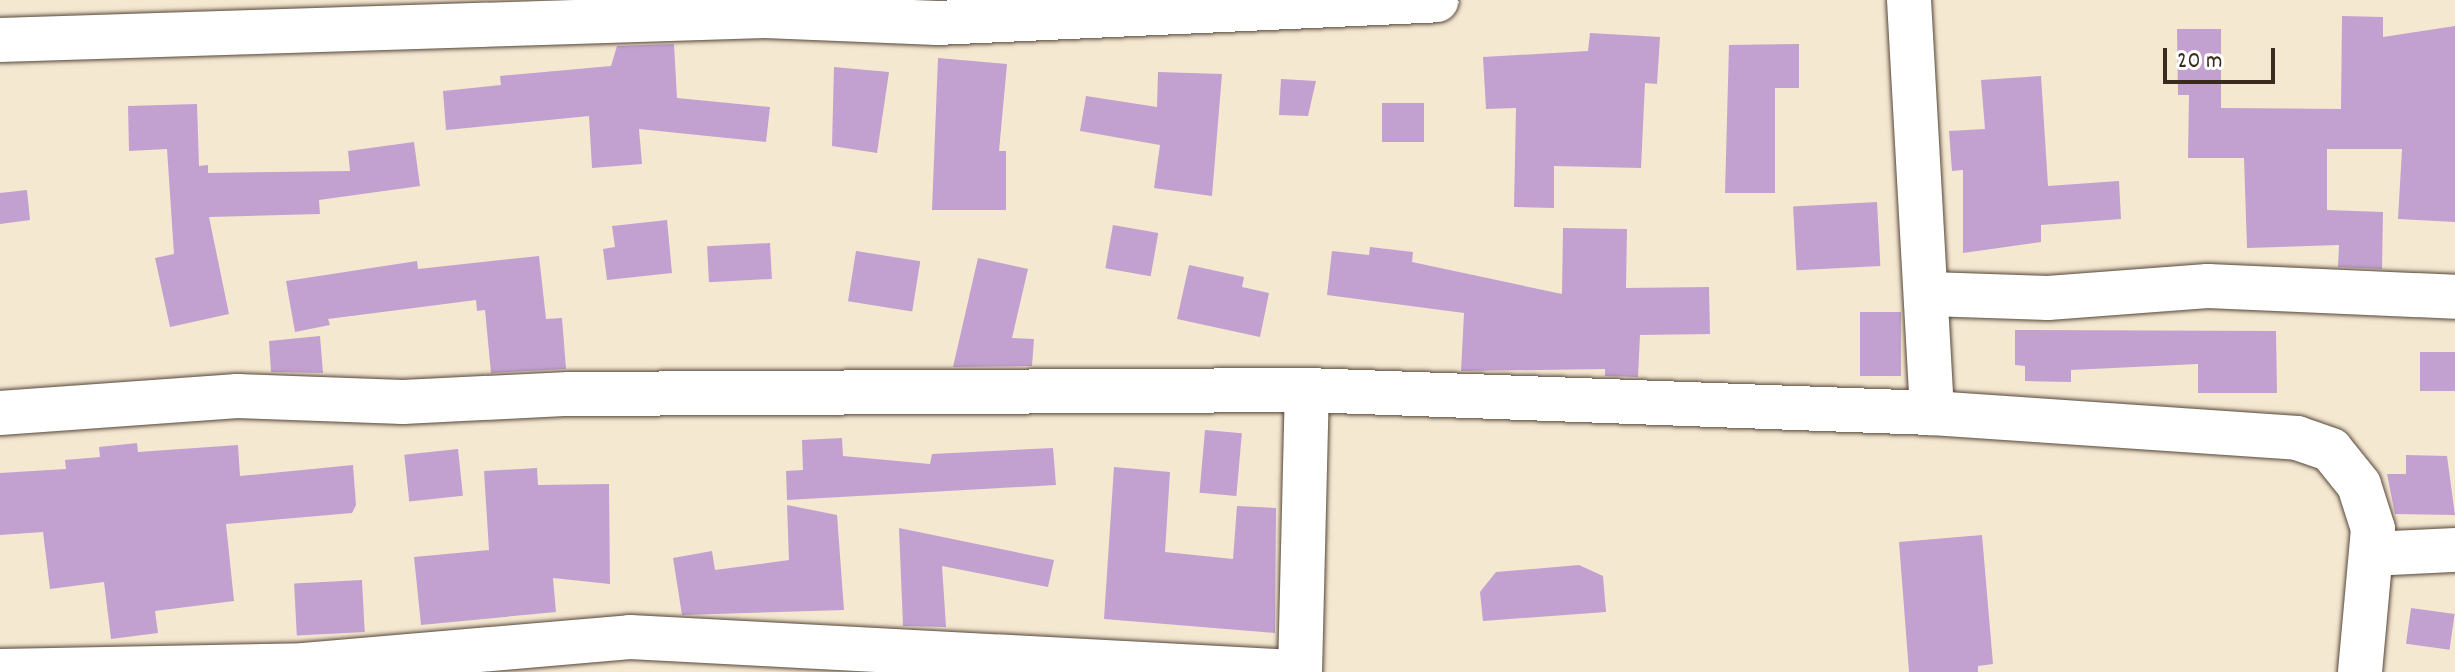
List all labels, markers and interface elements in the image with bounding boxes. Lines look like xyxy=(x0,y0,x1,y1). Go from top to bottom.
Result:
scale bar xyxy=(2167,32,2279,82)
text: 20 m xyxy=(2177,45,2223,79)

